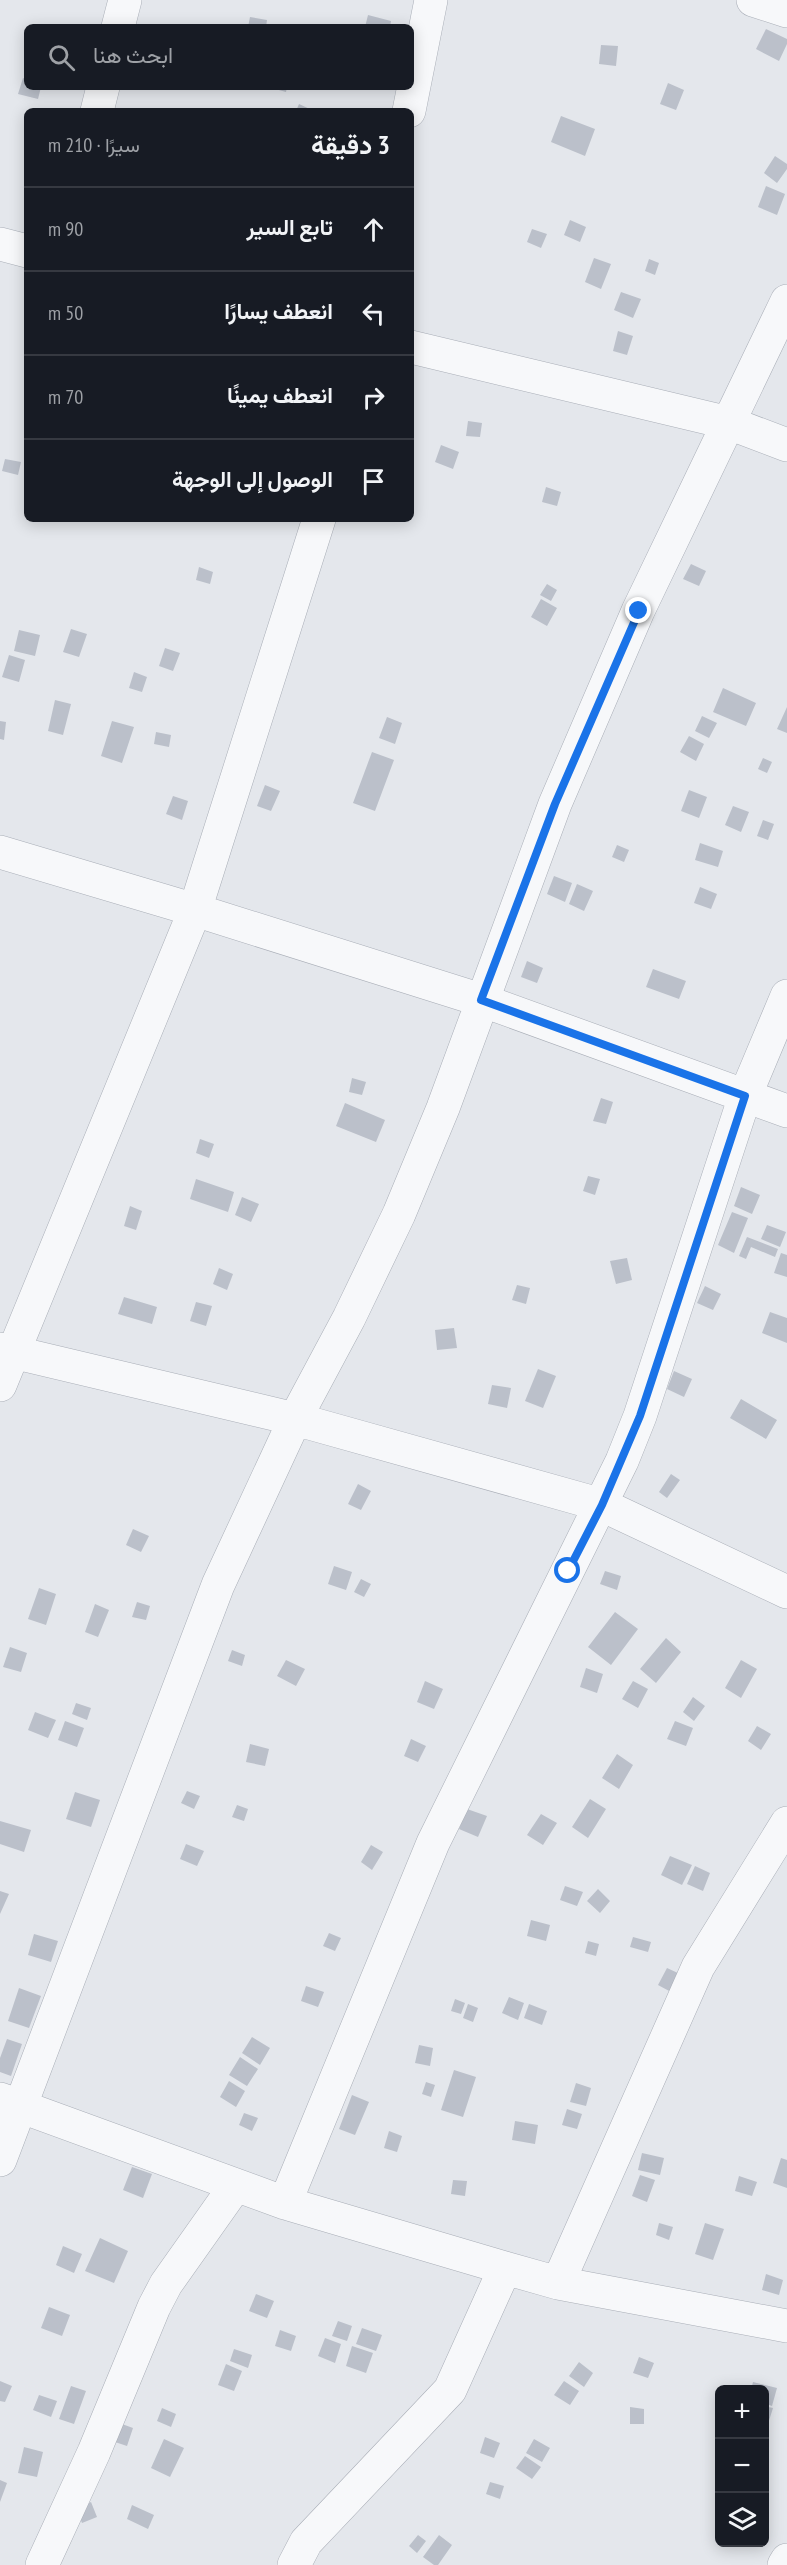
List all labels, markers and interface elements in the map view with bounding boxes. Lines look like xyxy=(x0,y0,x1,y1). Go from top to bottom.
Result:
search box xyxy=(24,24,414,90)
icon: search xyxy=(45,41,78,74)
text: ابحث هنا xyxy=(93,41,173,69)
text: 3 دقيقة xyxy=(311,128,390,161)
text: سيرًا · 210 m xyxy=(48,132,140,158)
text: تابع السير xyxy=(246,213,333,241)
icon: ahead xyxy=(357,213,390,246)
text: 90 m xyxy=(48,216,83,242)
text: انعطف يسارًا xyxy=(224,297,333,325)
icon: left xyxy=(357,297,390,330)
text: 50 m xyxy=(48,300,83,326)
text: انعطف يمينًا xyxy=(227,381,333,409)
icon: right xyxy=(357,381,390,414)
text: 70 m xyxy=(48,384,83,410)
text: الوصول إلى الوجهة xyxy=(172,465,333,493)
icon: arrive xyxy=(357,465,390,498)
route end xyxy=(625,597,651,623)
route start xyxy=(554,1557,580,1583)
map controls xyxy=(715,2385,769,2547)
button: + xyxy=(715,2385,769,2439)
button: − xyxy=(715,2439,769,2493)
button: layers xyxy=(715,2493,769,2547)

